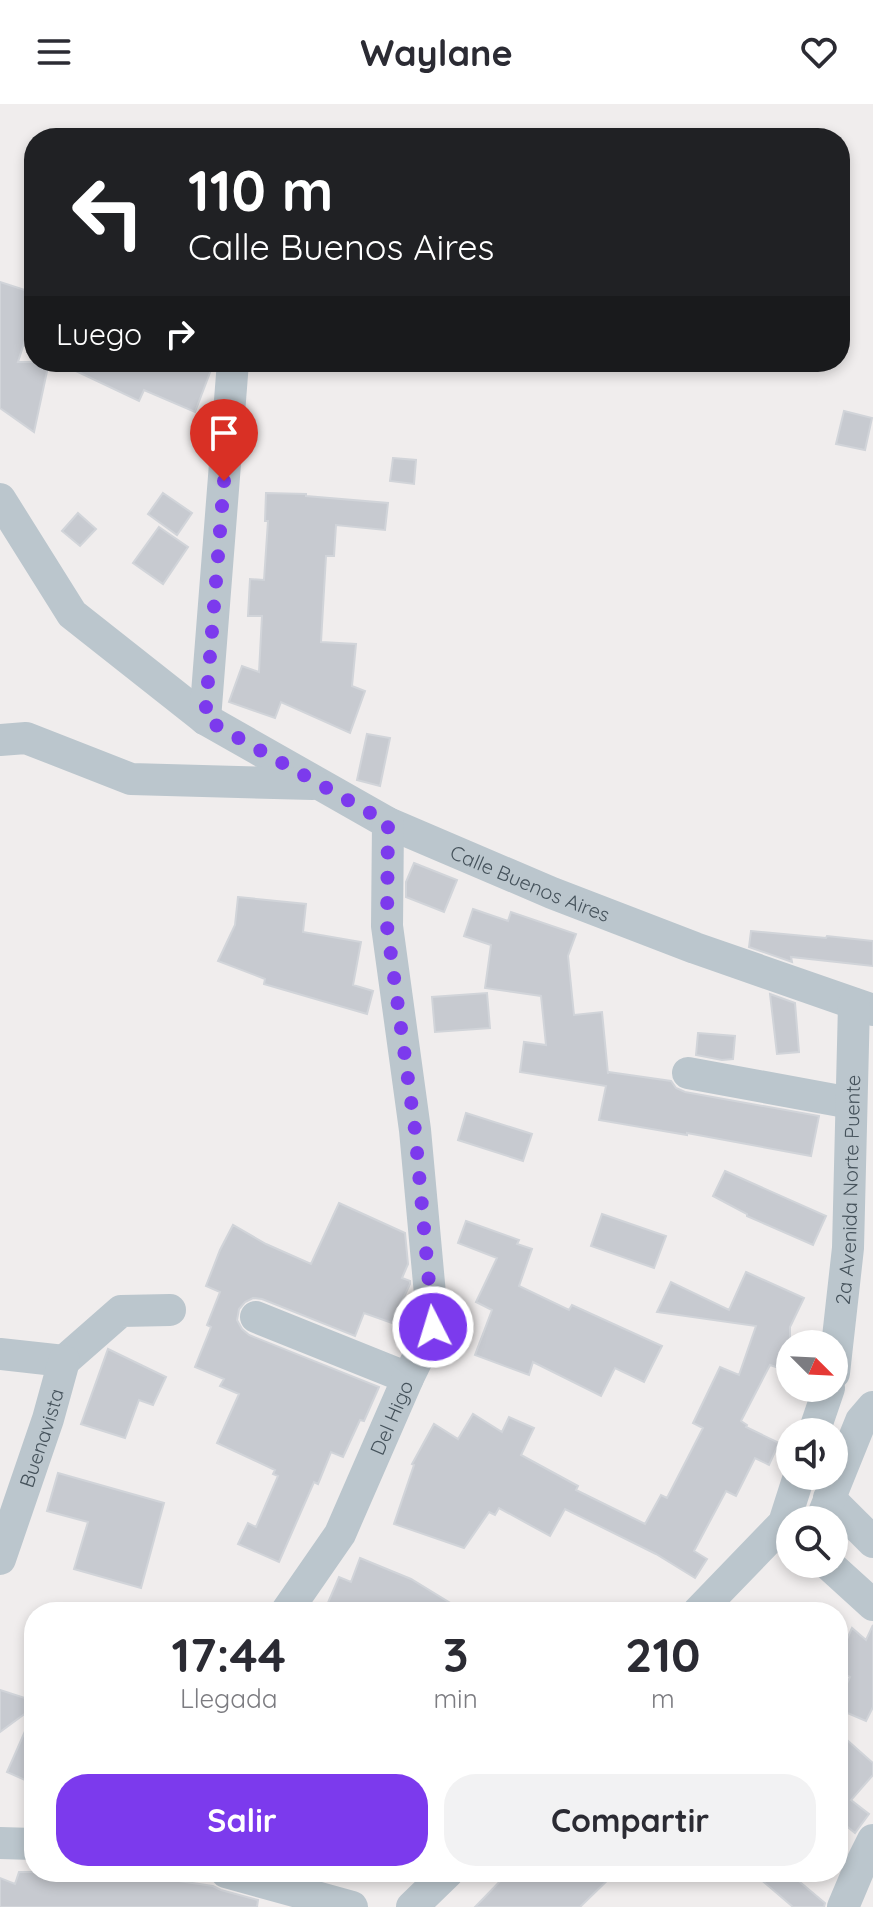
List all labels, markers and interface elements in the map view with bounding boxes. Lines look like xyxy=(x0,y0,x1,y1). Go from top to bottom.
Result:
icon: menu xyxy=(32,30,76,74)
text: Waylane xyxy=(360,30,513,75)
icon: heart xyxy=(797,30,841,74)
text: 110 m xyxy=(188,155,333,225)
icon: left xyxy=(56,160,160,264)
text: Calle Buenos Aires xyxy=(188,224,495,269)
icon: right xyxy=(158,312,202,356)
text: Luego xyxy=(56,315,142,353)
pin xyxy=(190,399,258,481)
icon: arrive xyxy=(202,411,246,455)
street label: Calle Buenos Aires xyxy=(447,839,614,927)
street label: 2a Avenida Norte Puente xyxy=(829,1074,865,1306)
position arrow xyxy=(391,1285,475,1369)
north arrow xyxy=(776,1330,848,1402)
map controls xyxy=(776,1330,848,1578)
street label: Del Higo xyxy=(364,1376,418,1459)
street label: Buenavista xyxy=(13,1386,68,1490)
button: sound xyxy=(776,1418,848,1490)
button: search xyxy=(776,1506,848,1578)
text: 17:44 xyxy=(171,1624,286,1684)
text: 3 xyxy=(443,1624,468,1684)
text: 210 xyxy=(625,1624,701,1684)
text: Llegada xyxy=(180,1682,277,1715)
text: min xyxy=(433,1682,478,1715)
text: m xyxy=(651,1682,675,1715)
button: Salir xyxy=(56,1774,428,1866)
button: Compartir xyxy=(444,1774,816,1866)

